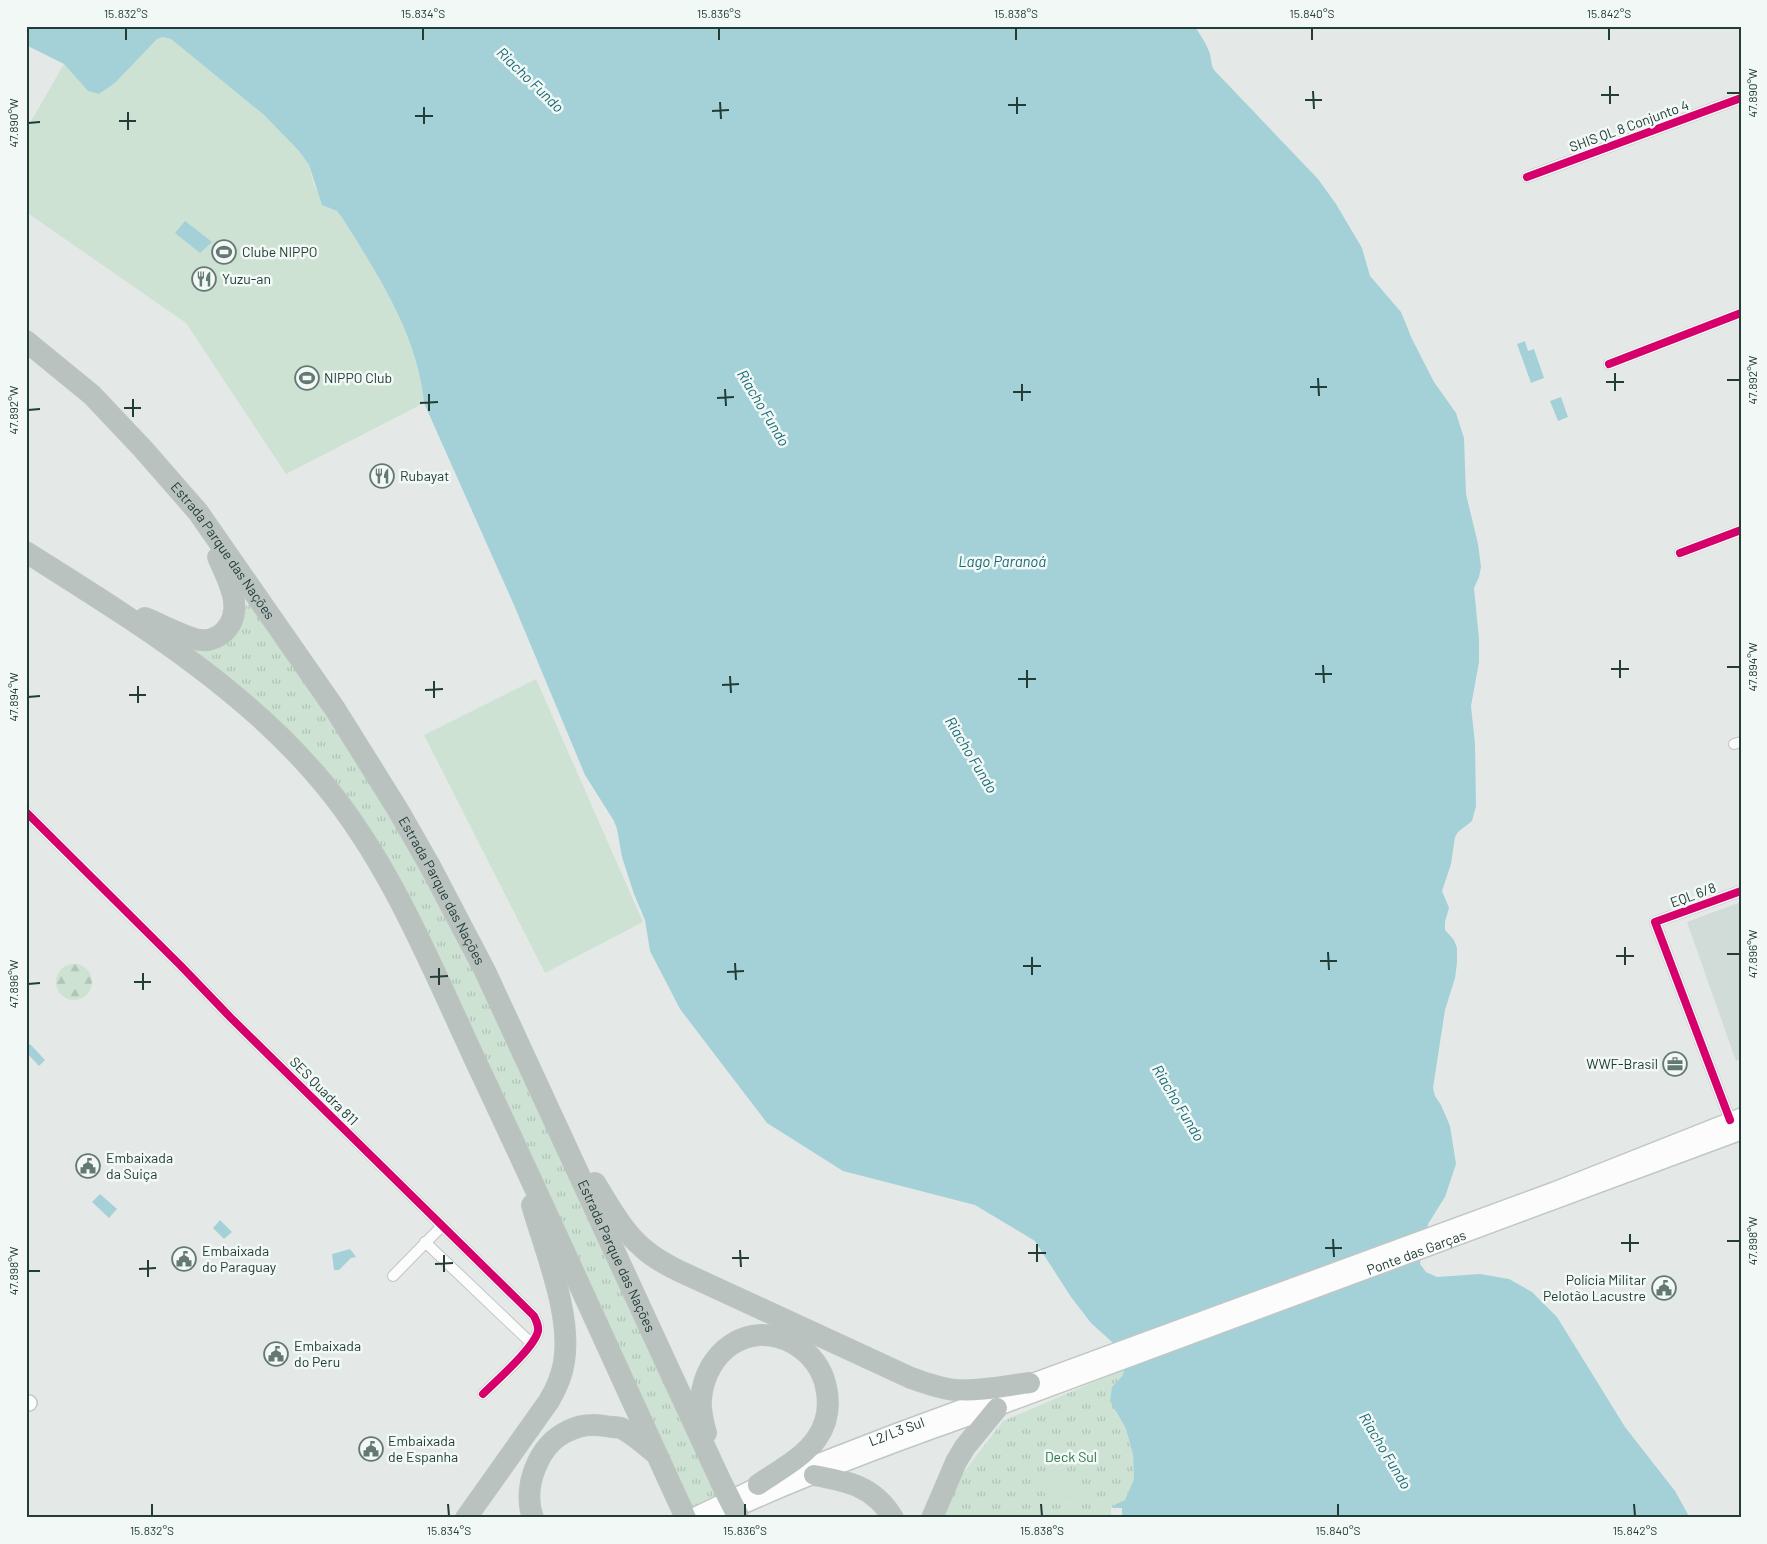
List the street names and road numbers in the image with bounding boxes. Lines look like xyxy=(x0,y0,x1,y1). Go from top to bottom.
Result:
street label: SHIS QL 8 Conjunto 4 xyxy=(1567,96,1691,155)
street label: Estrada Parque das Nações xyxy=(168,478,279,622)
street label: Estrada Parque das Nações xyxy=(395,813,489,968)
street label: EQL 6/8 xyxy=(1668,878,1718,911)
street label: SES Quadra 811 xyxy=(287,1053,362,1128)
street label: Estrada Parque das Nações xyxy=(575,1177,660,1335)
street label: Ponte das Garças xyxy=(1364,1226,1468,1278)
street label: L2/L3 Sul xyxy=(866,1413,927,1449)

